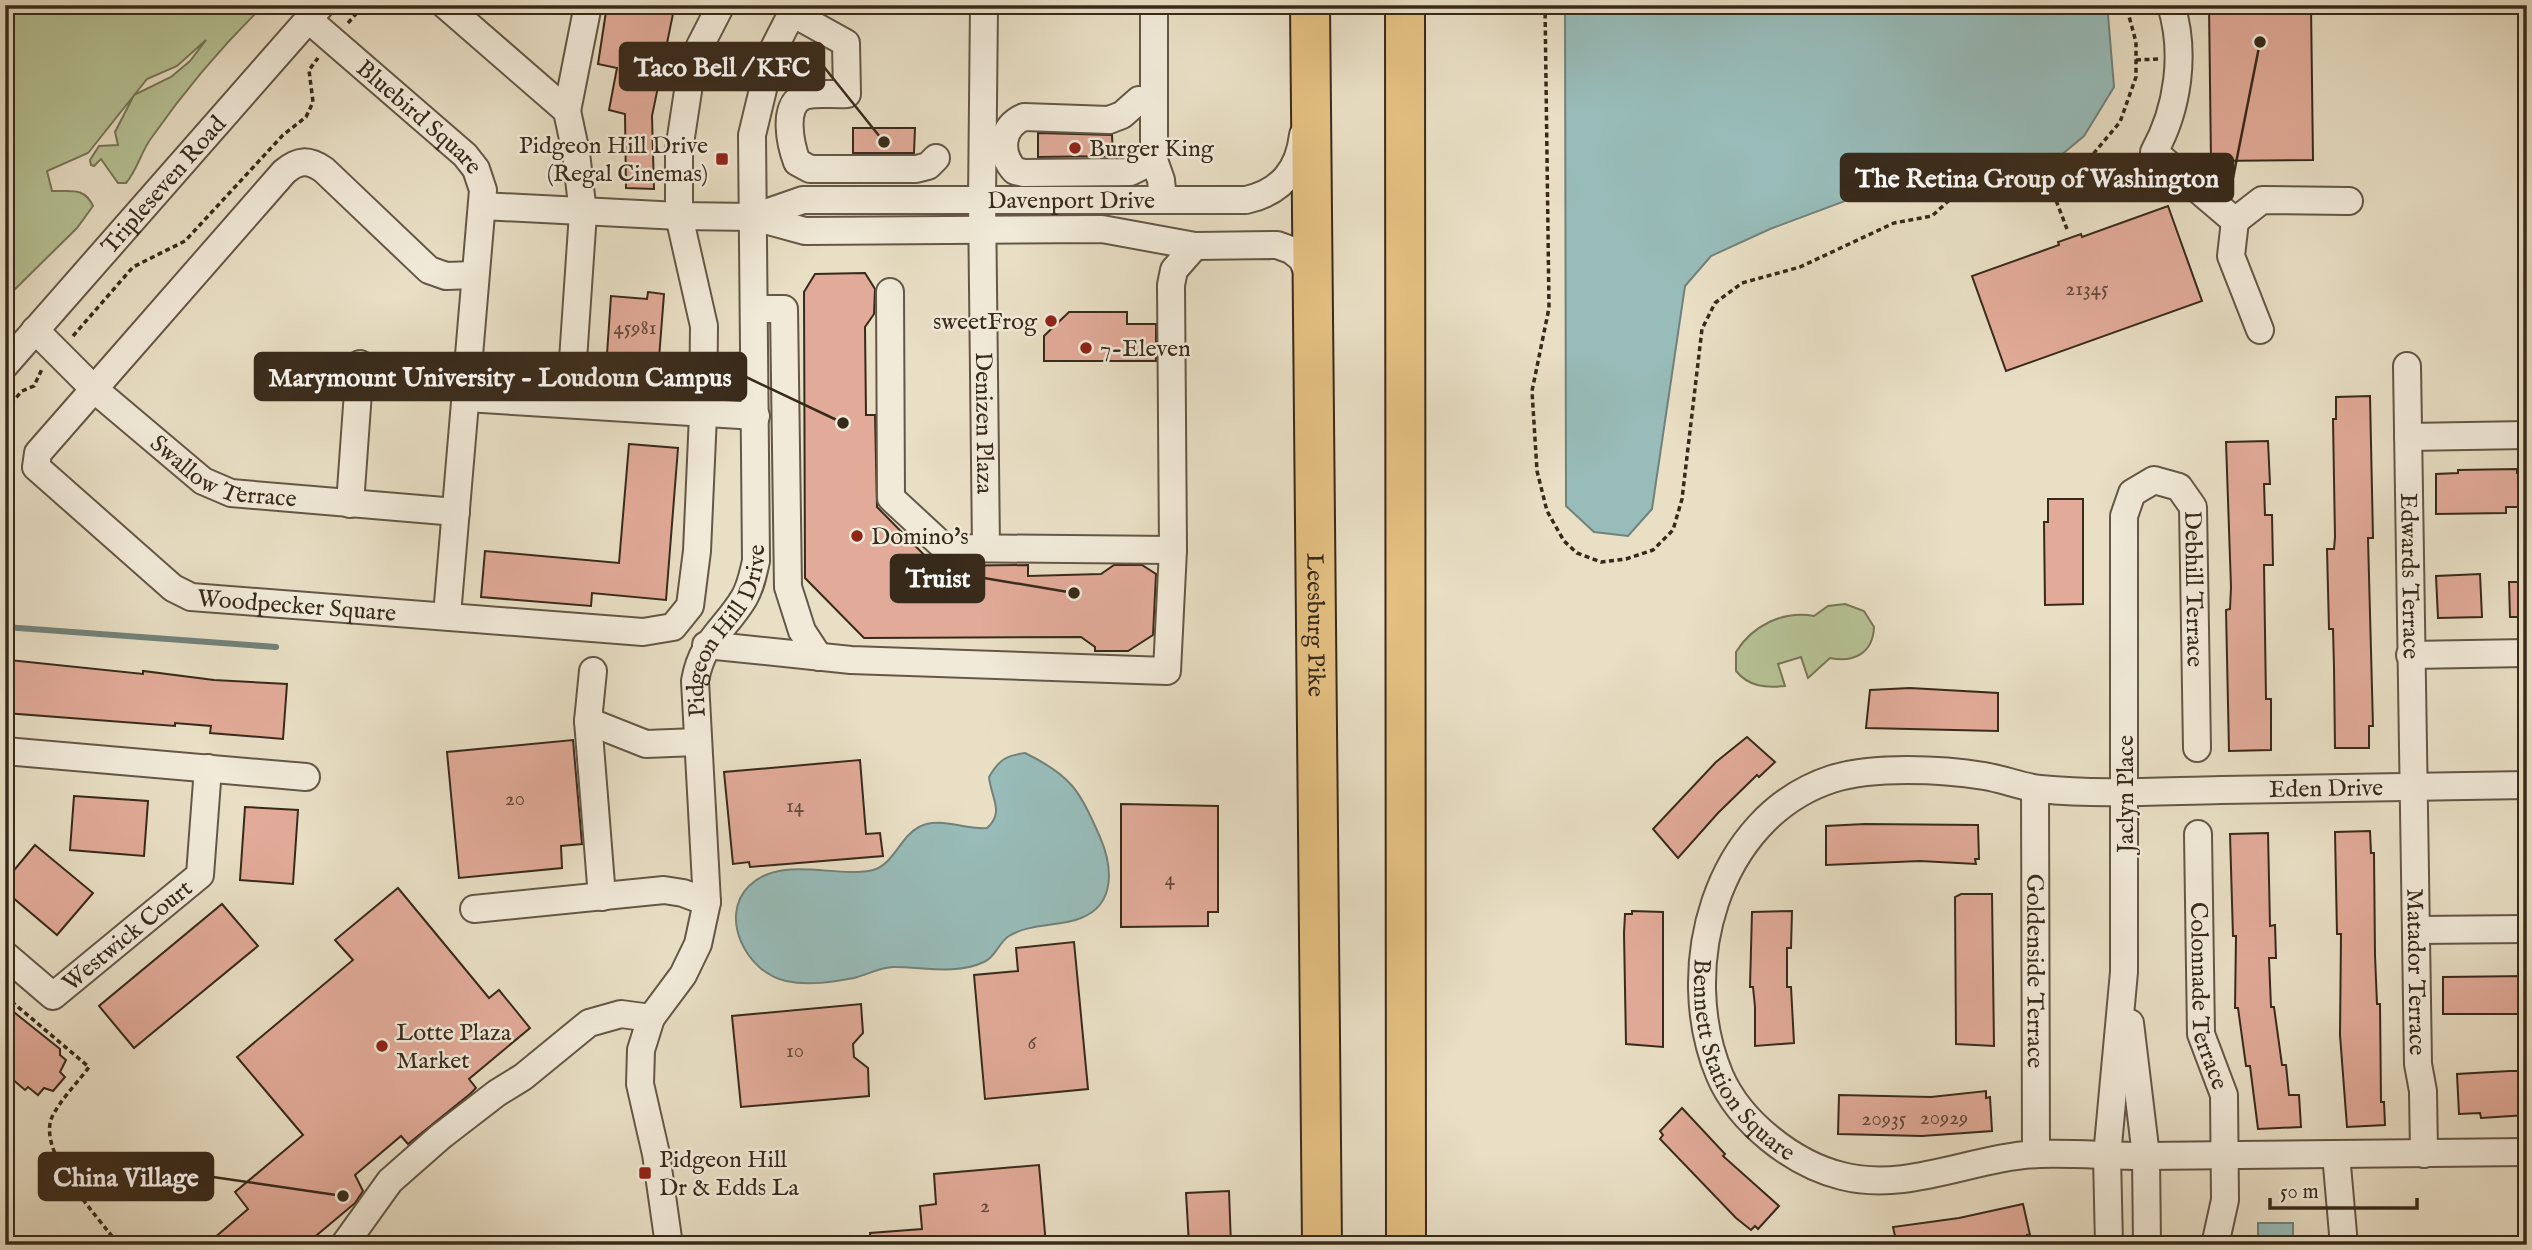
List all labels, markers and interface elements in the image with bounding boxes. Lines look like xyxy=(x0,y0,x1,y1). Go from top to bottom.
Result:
callout: Taco Bell / KFC xyxy=(620,43,824,90)
text: Taco Bell / KFC xyxy=(633,52,811,85)
street label: Bluebird Square xyxy=(349,54,488,181)
street label: Tripleseven Road xyxy=(95,110,234,261)
place label: Pidgeon Hill Drive (Regal Cinemas) xyxy=(519,131,708,190)
place label: Burger King xyxy=(1089,134,1215,165)
marker: Burger King xyxy=(1067,140,1083,156)
marker: Pidgeon Hill Drive (Regal Cinemas) xyxy=(714,151,730,167)
callout: The Retina Group of Washington xyxy=(1841,154,2233,201)
text: The Retina Group of Washington xyxy=(1854,163,2219,196)
street label: Davenport Drive xyxy=(987,186,1155,217)
house number: 21345 xyxy=(2065,276,2109,303)
place label: sweetFrog xyxy=(933,307,1038,338)
marker: sweetFrog xyxy=(1043,313,1059,329)
house number: 45981 xyxy=(613,315,657,342)
place label: 7-Eleven xyxy=(1100,334,1191,365)
marker: 7-Eleven xyxy=(1078,340,1094,356)
street label: Denizen Plaza xyxy=(967,352,999,495)
callout: Marymount University - Loudoun Campus xyxy=(255,353,746,400)
text: Marymount University - Loudoun Campus xyxy=(268,362,732,395)
street label: Swallow Terrace xyxy=(143,429,298,515)
street label: Edwards Terrace xyxy=(2392,493,2426,659)
street label: Debhill Terrace xyxy=(2176,511,2210,667)
place label: Domino's xyxy=(871,522,969,553)
marker: Domino's xyxy=(849,528,865,544)
street label: Pidgeon Hill Drive xyxy=(681,544,773,718)
street label: Leesburg Pike xyxy=(1298,553,1331,697)
callout: Truist xyxy=(891,555,984,602)
text: Truist xyxy=(905,563,971,596)
street label: Woodpecker Square xyxy=(196,584,397,630)
street label: Jaclyn Place xyxy=(2111,735,2142,856)
street label: Eden Drive xyxy=(2269,773,2383,806)
house number: 20 xyxy=(505,786,525,813)
house number: 14 xyxy=(786,793,805,820)
house number: 4 xyxy=(1165,866,1176,893)
street label: Westwick Court xyxy=(57,874,199,999)
street label: Goldenside Terrace xyxy=(2018,874,2050,1068)
street label: Matador Terrace xyxy=(2398,888,2432,1056)
street label: Colonnade Terrace xyxy=(2182,902,2235,1094)
street label: Bennett Station Square xyxy=(1685,958,1800,1169)
place label: Lotte Plaza Market xyxy=(396,1018,512,1077)
house number: 6 xyxy=(1028,1030,1038,1057)
marker: Lotte Plaza Market xyxy=(374,1038,390,1054)
house number: 10 xyxy=(786,1038,804,1065)
house number: 20929 xyxy=(1920,1105,1968,1132)
house number: 20935 xyxy=(1862,1106,1907,1133)
place label: Pidgeon Hill Dr & Edds La xyxy=(659,1145,800,1204)
callout: China Village xyxy=(39,1153,213,1200)
text: China Village xyxy=(53,1162,199,1195)
marker: Pidgeon Hill Dr & Edds La xyxy=(637,1165,653,1181)
scale bar xyxy=(2270,1166,2416,1210)
text: 50 m xyxy=(2280,1179,2319,1206)
house number: 2 xyxy=(980,1193,990,1220)

